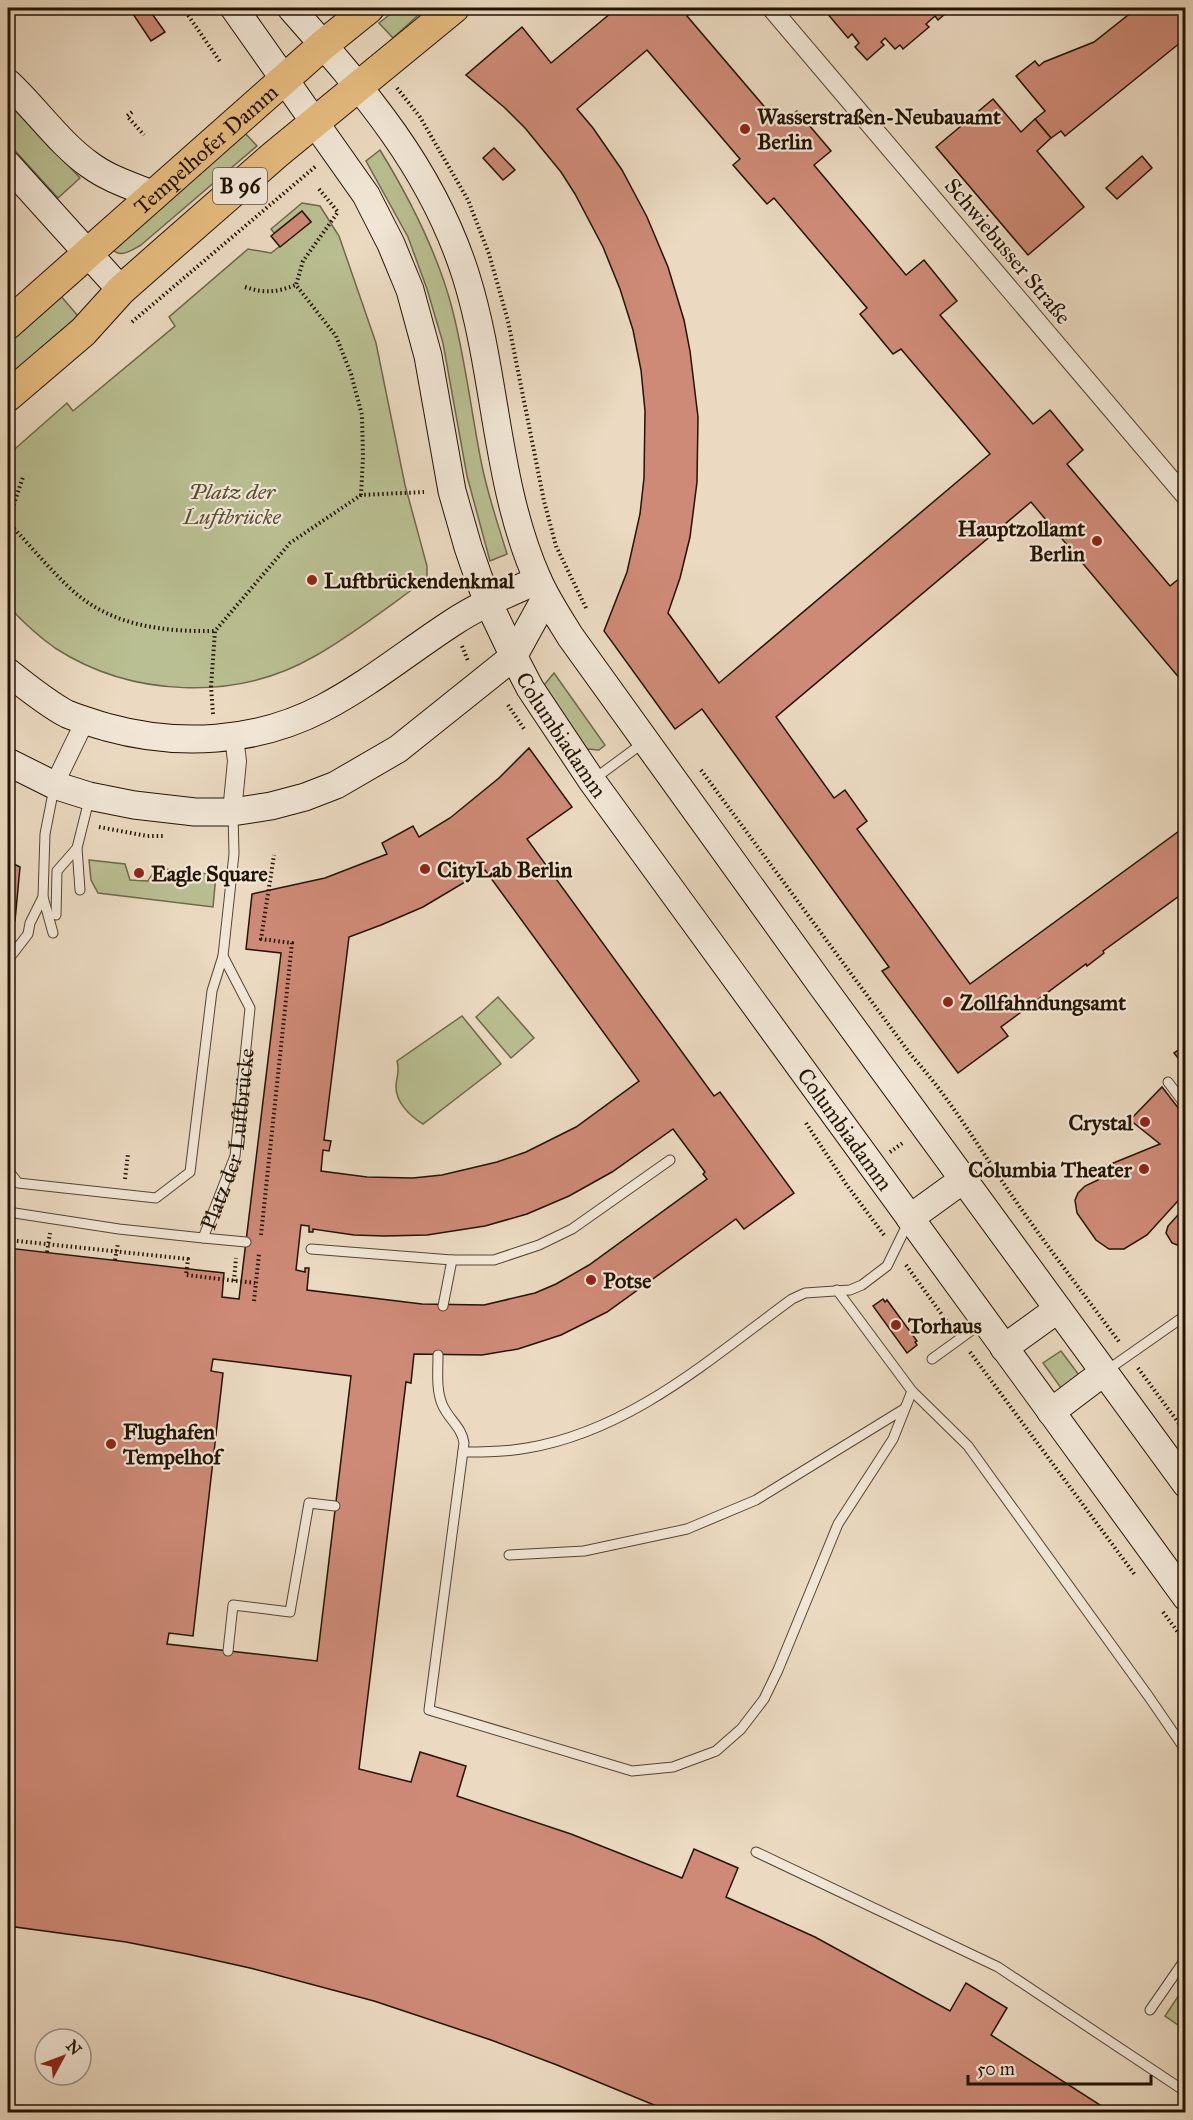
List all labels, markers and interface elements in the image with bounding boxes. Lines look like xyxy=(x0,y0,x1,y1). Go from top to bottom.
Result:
street label: Tempelhofer Damm xyxy=(128,78,284,220)
place label: Wasserstraßen-Neubauamt Berlin xyxy=(757,103,1001,155)
marker: Wasserstraßen-Neubauamt Berlin xyxy=(738,122,752,136)
road number: B 96 xyxy=(213,168,267,204)
street label: Schwiebusser Straße xyxy=(939,172,1077,330)
park label: Platz der Luftbrücke xyxy=(182,478,282,530)
place label: Hauptzollamt Berlin xyxy=(957,515,1085,567)
marker: Hauptzollamt Berlin xyxy=(1090,534,1104,548)
place label: Luftbrückendenkmal xyxy=(324,567,515,594)
marker: Luftbrückendenkmal xyxy=(305,573,319,587)
street label: Columbiadamm xyxy=(510,667,613,803)
place label: CityLab Berlin xyxy=(437,856,572,883)
place label: Eagle Square xyxy=(151,860,268,887)
marker: CityLab Berlin xyxy=(418,862,432,876)
marker: Eagle Square xyxy=(132,866,146,880)
place label: Zollfahndungsamt xyxy=(960,989,1126,1016)
marker: Zollfahndungsamt xyxy=(941,995,955,1009)
street label: Platz der Luftbrücke xyxy=(194,1047,259,1233)
street label: Columbiadamm xyxy=(792,1062,899,1196)
place label: Crystal xyxy=(1068,1109,1134,1136)
marker: Crystal xyxy=(1138,1115,1152,1129)
place label: Columbia Theater xyxy=(968,1156,1133,1183)
marker: Columbia Theater xyxy=(1137,1162,1151,1176)
place label: Potse xyxy=(603,1267,651,1294)
marker: Potse xyxy=(584,1273,598,1287)
place label: Torhaus xyxy=(907,1312,982,1339)
marker: Torhaus xyxy=(889,1318,903,1332)
place label: Flughafen Tempelhof xyxy=(122,1418,224,1470)
marker: Flughafen Tempelhof xyxy=(104,1437,118,1451)
north arrow xyxy=(33,2027,93,2087)
text: N xyxy=(62,2036,86,2059)
scale bar xyxy=(968,2048,1151,2086)
text: 50 m xyxy=(977,2058,1015,2080)

